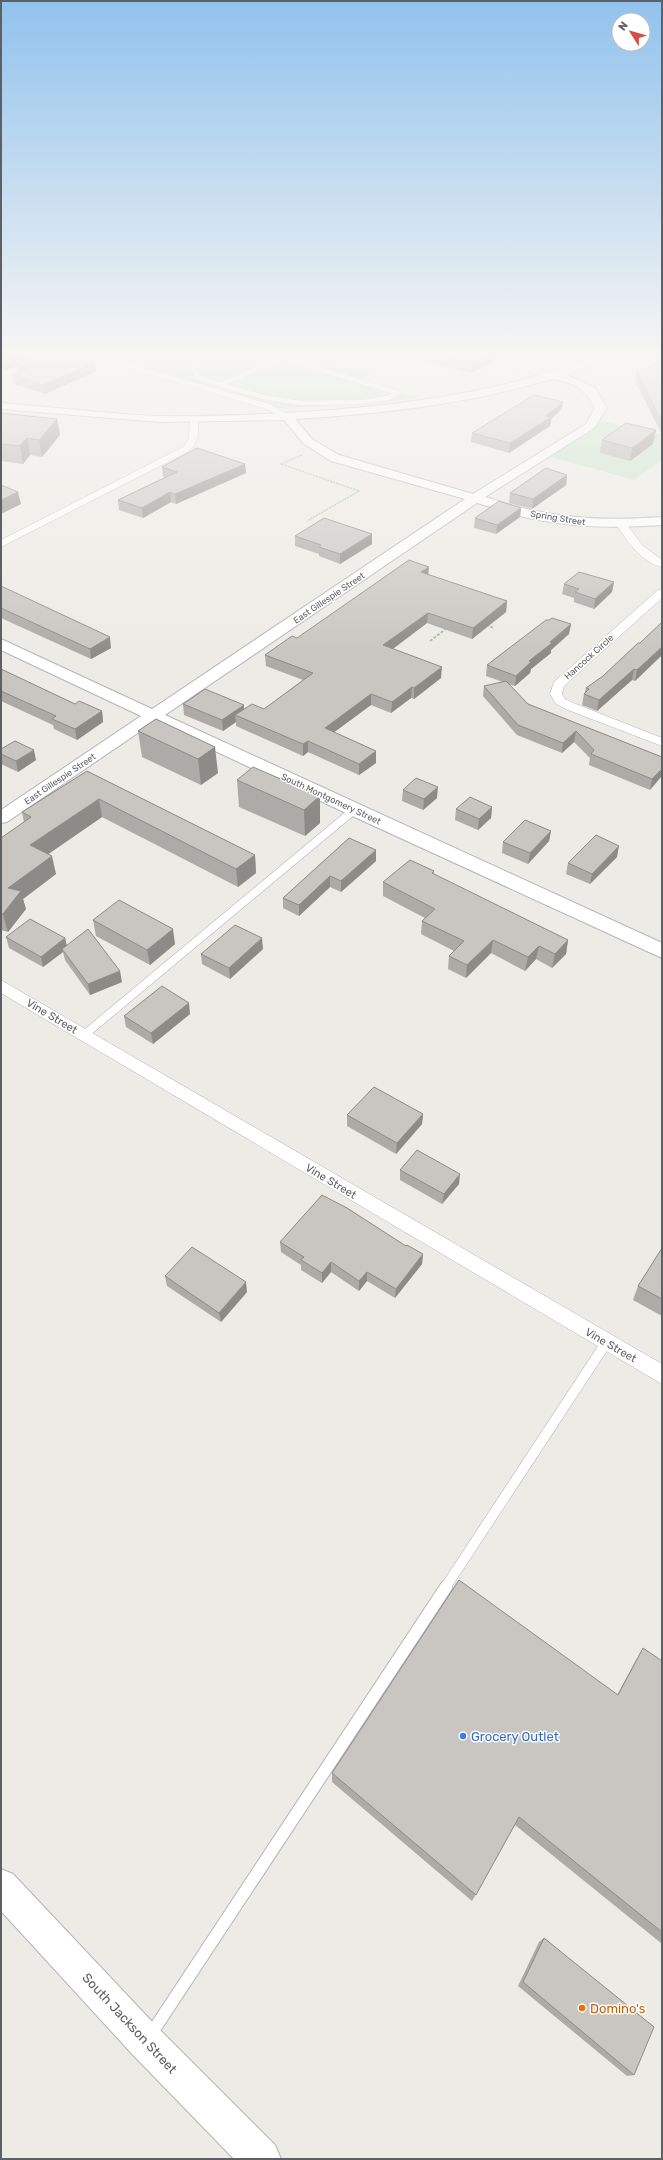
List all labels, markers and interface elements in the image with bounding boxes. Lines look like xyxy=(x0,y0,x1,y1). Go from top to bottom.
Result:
north arrow xyxy=(611,12,651,52)
text: N xyxy=(616,19,631,33)
street label: Spring Street xyxy=(530,509,587,527)
street label: East Gillespie Street xyxy=(291,570,367,626)
street label: Hancock Circle xyxy=(562,632,616,682)
street label: East Gillespie Street xyxy=(22,751,98,807)
street label: South Montgomery Street xyxy=(280,772,383,827)
street label: Vine Street xyxy=(24,996,80,1037)
street label: Vine Street xyxy=(303,1161,359,1202)
street label: Vine Street xyxy=(583,1326,639,1366)
place label: Grocery Outlet xyxy=(471,1729,559,1744)
marker: Grocery Outlet xyxy=(458,1731,468,1741)
street label: South Jackson Street xyxy=(79,1970,180,2077)
place label: Domino's xyxy=(590,2001,646,2016)
marker: Domino's xyxy=(577,2003,587,2013)

